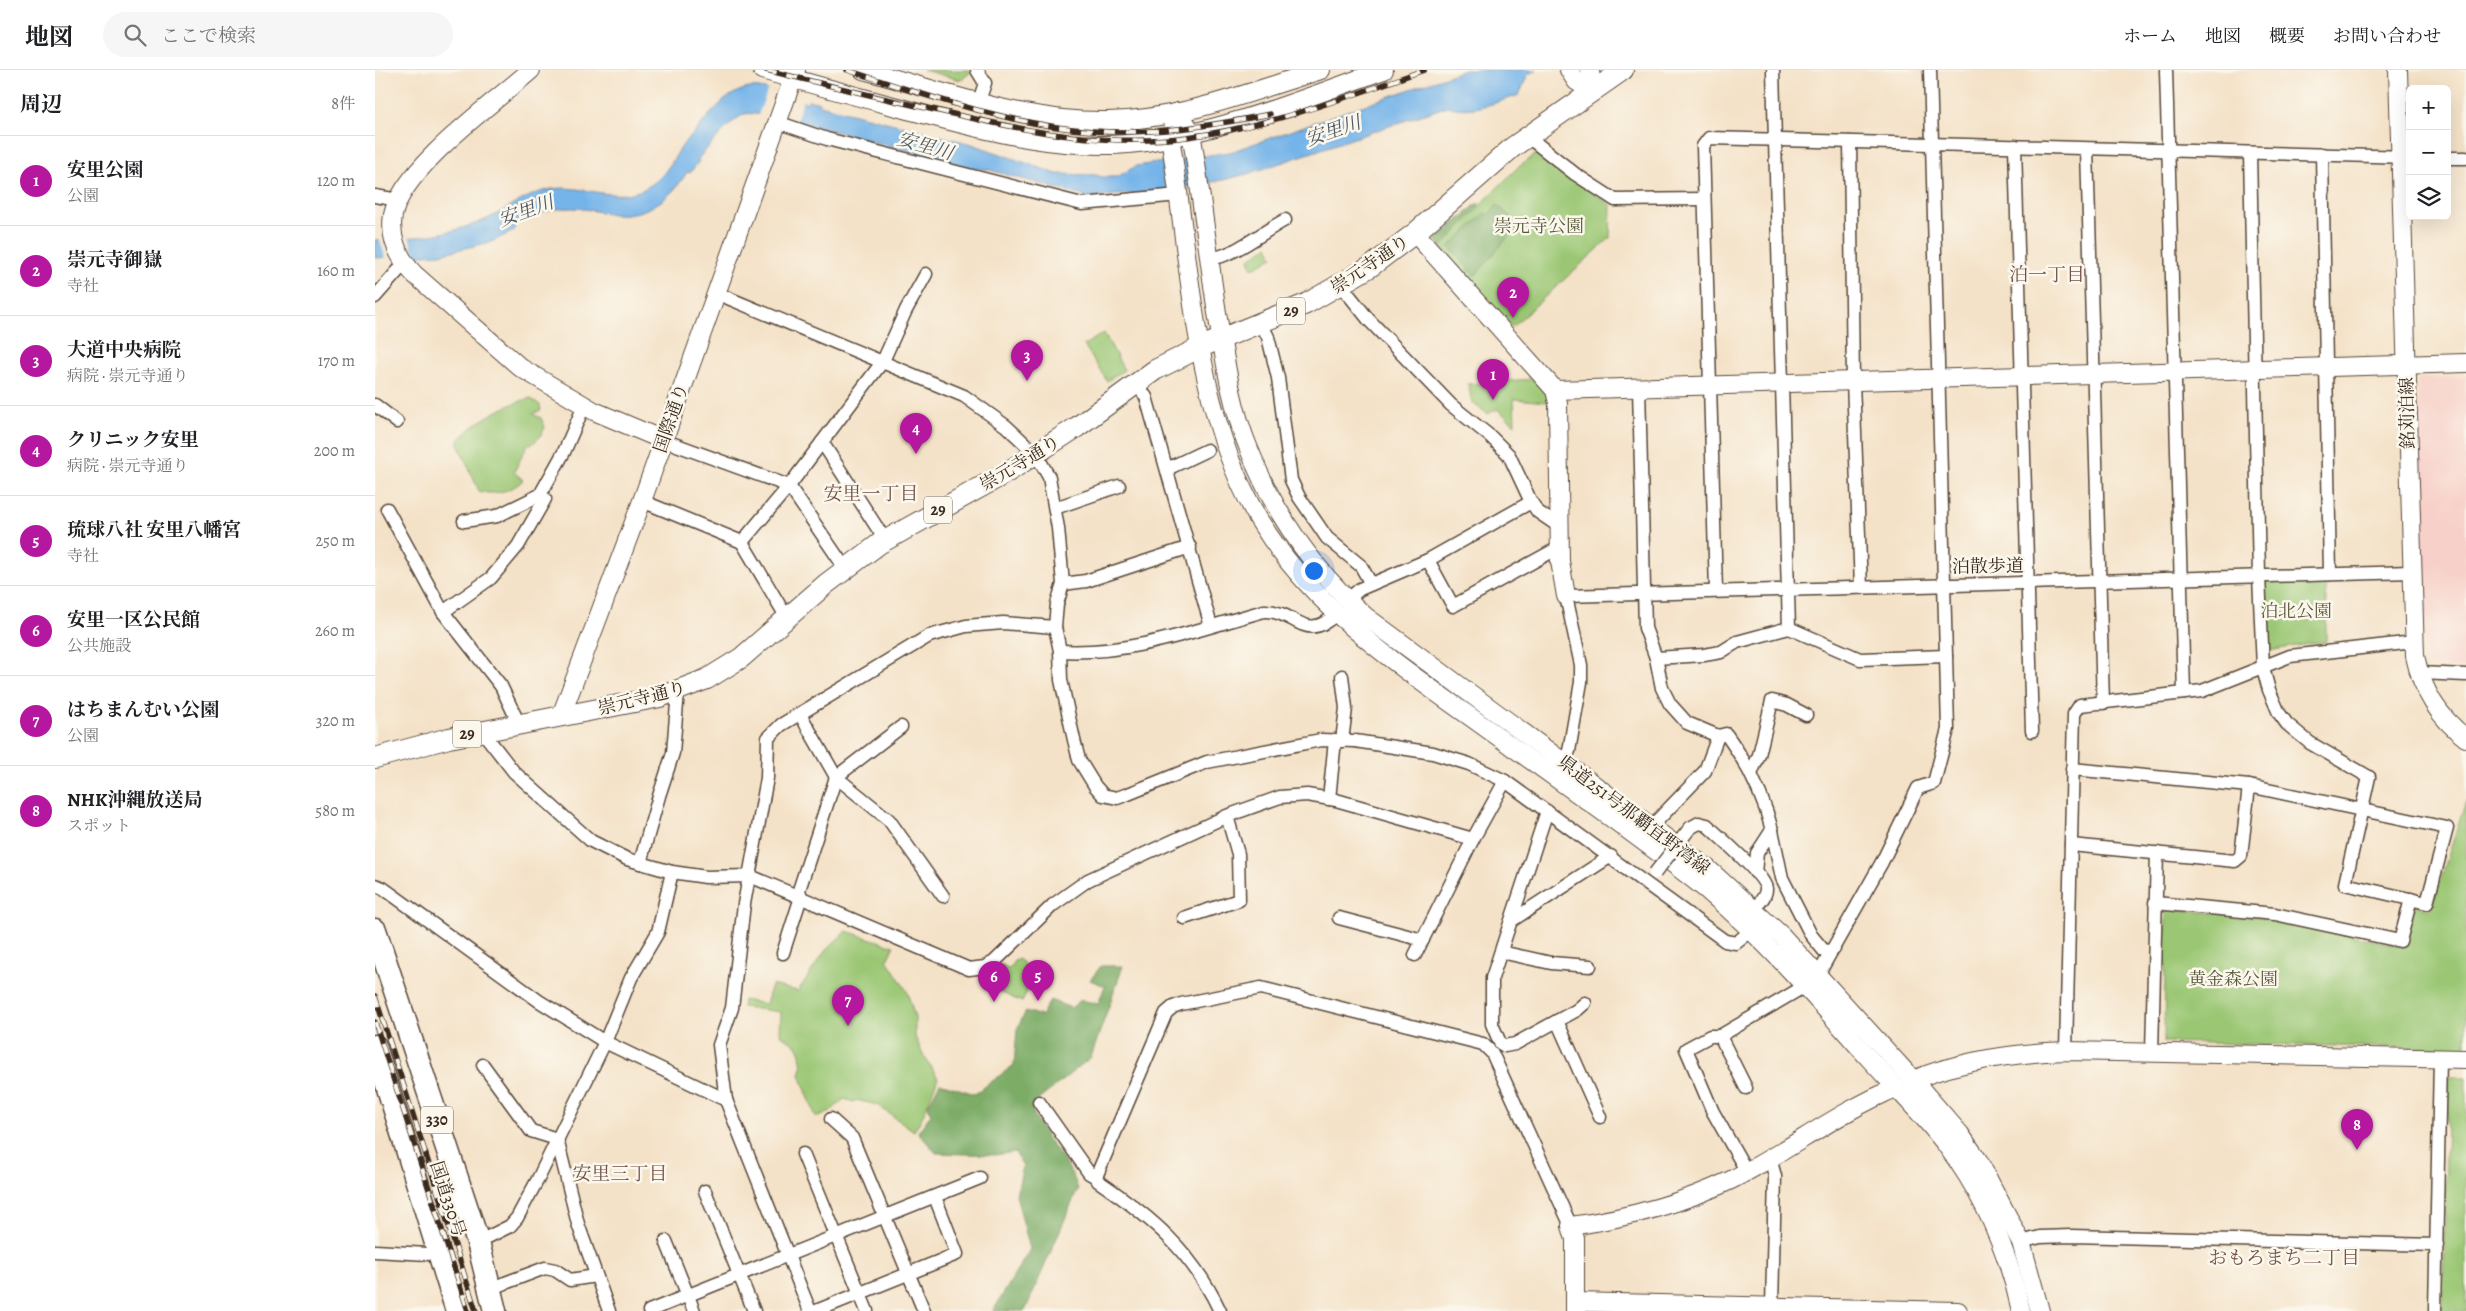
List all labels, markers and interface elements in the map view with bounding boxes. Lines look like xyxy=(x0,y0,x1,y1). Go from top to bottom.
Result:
search box xyxy=(103,12,453,57)
text: 地図 xyxy=(25,21,73,53)
icon: search xyxy=(121,21,149,49)
text: ここで検索 xyxy=(161,23,256,49)
text: ホーム xyxy=(2123,24,2177,48)
text: 地図 xyxy=(2205,24,2241,48)
text: 概要 xyxy=(2269,24,2305,48)
text: お問い合わせ xyxy=(2333,24,2441,48)
map controls xyxy=(2406,85,2451,220)
button: + xyxy=(2406,85,2451,130)
text: 周辺 xyxy=(20,90,62,118)
text: 8件 xyxy=(331,93,355,115)
water label: 安里川 xyxy=(1302,109,1366,153)
water label: 安里川 xyxy=(894,126,958,167)
button: − xyxy=(2406,130,2451,175)
text: 安里公園 xyxy=(67,157,143,183)
text: 1 xyxy=(33,170,39,192)
text: 120 m xyxy=(317,170,355,192)
button: layers xyxy=(2406,175,2451,220)
text: 公園 xyxy=(67,185,99,207)
water label: 安里川 xyxy=(495,188,559,233)
park label: 崇元寺公園 xyxy=(1494,214,1584,238)
street label: 崇元寺通り xyxy=(1326,229,1414,299)
text: 崇元寺御嶽 xyxy=(67,247,162,273)
text: 2 xyxy=(32,260,40,282)
text: 160 m xyxy=(317,260,355,282)
district label: 泊一丁目 xyxy=(2009,262,2085,288)
text: 寺社 xyxy=(67,275,99,297)
pin: 2 xyxy=(1497,277,1529,318)
road number: 29 xyxy=(1277,298,1305,325)
text: 大道中央病院 xyxy=(67,337,181,363)
pin: 3 xyxy=(1011,340,1043,381)
text: 3 xyxy=(33,350,39,372)
text: 170 m xyxy=(318,350,355,372)
pin: 1 xyxy=(1477,359,1509,400)
text: 病院 · 崇元寺通り xyxy=(67,365,189,387)
street label: 銘苅泊線 xyxy=(2394,377,2420,449)
street label: 国際通り xyxy=(648,380,694,456)
pin: 4 xyxy=(900,413,932,454)
text: クリニック安里 xyxy=(67,427,199,453)
street label: 崇元寺通り xyxy=(975,430,1065,496)
text: 4 xyxy=(32,440,40,462)
text: 200 m xyxy=(314,440,355,462)
text: 病院 · 崇元寺通り xyxy=(67,455,189,477)
district label: 安里一丁目 xyxy=(823,481,919,507)
road number: 29 xyxy=(924,496,952,524)
text: 琉球八社 安里八幡宮 xyxy=(67,517,241,543)
text: 5 xyxy=(33,530,39,552)
text: 250 m xyxy=(316,530,355,552)
text: 寺社 xyxy=(67,545,99,567)
street label: 泊散歩道 xyxy=(1952,553,2024,579)
your location xyxy=(1301,558,1327,584)
park label: 泊北公園 xyxy=(2260,599,2332,623)
text: 安里一区公民館 xyxy=(67,607,200,633)
text: 6 xyxy=(32,620,40,642)
text: 260 m xyxy=(315,620,355,642)
text: 公共施設 xyxy=(67,635,131,657)
street label: 崇元寺通り xyxy=(595,675,689,721)
text: はちまんむい公園 xyxy=(67,697,219,723)
text: 7 xyxy=(33,710,39,732)
text: 320 m xyxy=(316,710,355,732)
road number: 29 xyxy=(453,721,481,748)
text: 公園 xyxy=(67,725,99,747)
street label: 県道251号那覇宜野湾線 xyxy=(1553,750,1715,880)
text: NHK沖縄放送局 xyxy=(67,787,203,813)
text: 8 xyxy=(32,800,40,822)
text: 580 m xyxy=(315,800,355,822)
text: スポット xyxy=(67,815,131,837)
pin: 5 xyxy=(1022,960,1054,1001)
pin: 6 xyxy=(978,961,1010,1002)
park label: 黄金森公園 xyxy=(2188,967,2278,991)
pin: 7 xyxy=(832,985,864,1026)
road number: 330 xyxy=(421,1106,453,1134)
pin: 8 xyxy=(2341,1109,2373,1150)
street label: 国道330号 xyxy=(424,1158,472,1240)
district label: 安里三丁目 xyxy=(572,1161,668,1187)
district label: おもろまち二丁目 xyxy=(2208,1245,2360,1271)

